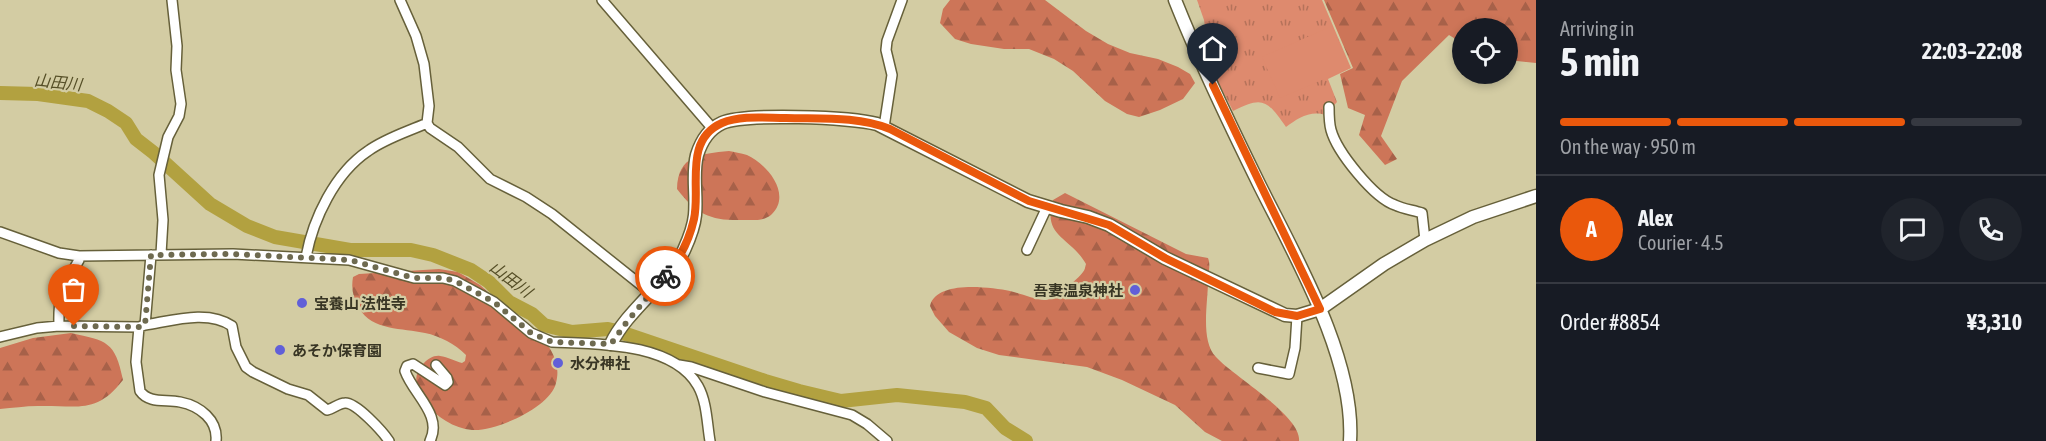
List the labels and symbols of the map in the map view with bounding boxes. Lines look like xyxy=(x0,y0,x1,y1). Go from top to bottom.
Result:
pin xyxy=(1187,23,1238,85)
water label: 山田川 xyxy=(33,71,85,94)
courier xyxy=(635,246,695,306)
water label: 山田川 xyxy=(486,257,537,302)
pin xyxy=(48,264,99,326)
place label: 吾妻温泉神社 xyxy=(1033,282,1123,299)
marker: 吾妻温泉神社 xyxy=(1128,283,1142,297)
place label: 宝養山 法性寺 xyxy=(314,295,406,312)
marker: 宝養山 法性寺 xyxy=(295,296,309,310)
place label: あそか保育園 xyxy=(292,342,382,359)
marker: あそか保育園 xyxy=(273,343,287,357)
place label: 水分神社 xyxy=(570,355,630,372)
marker: 水分神社 xyxy=(551,356,565,370)

